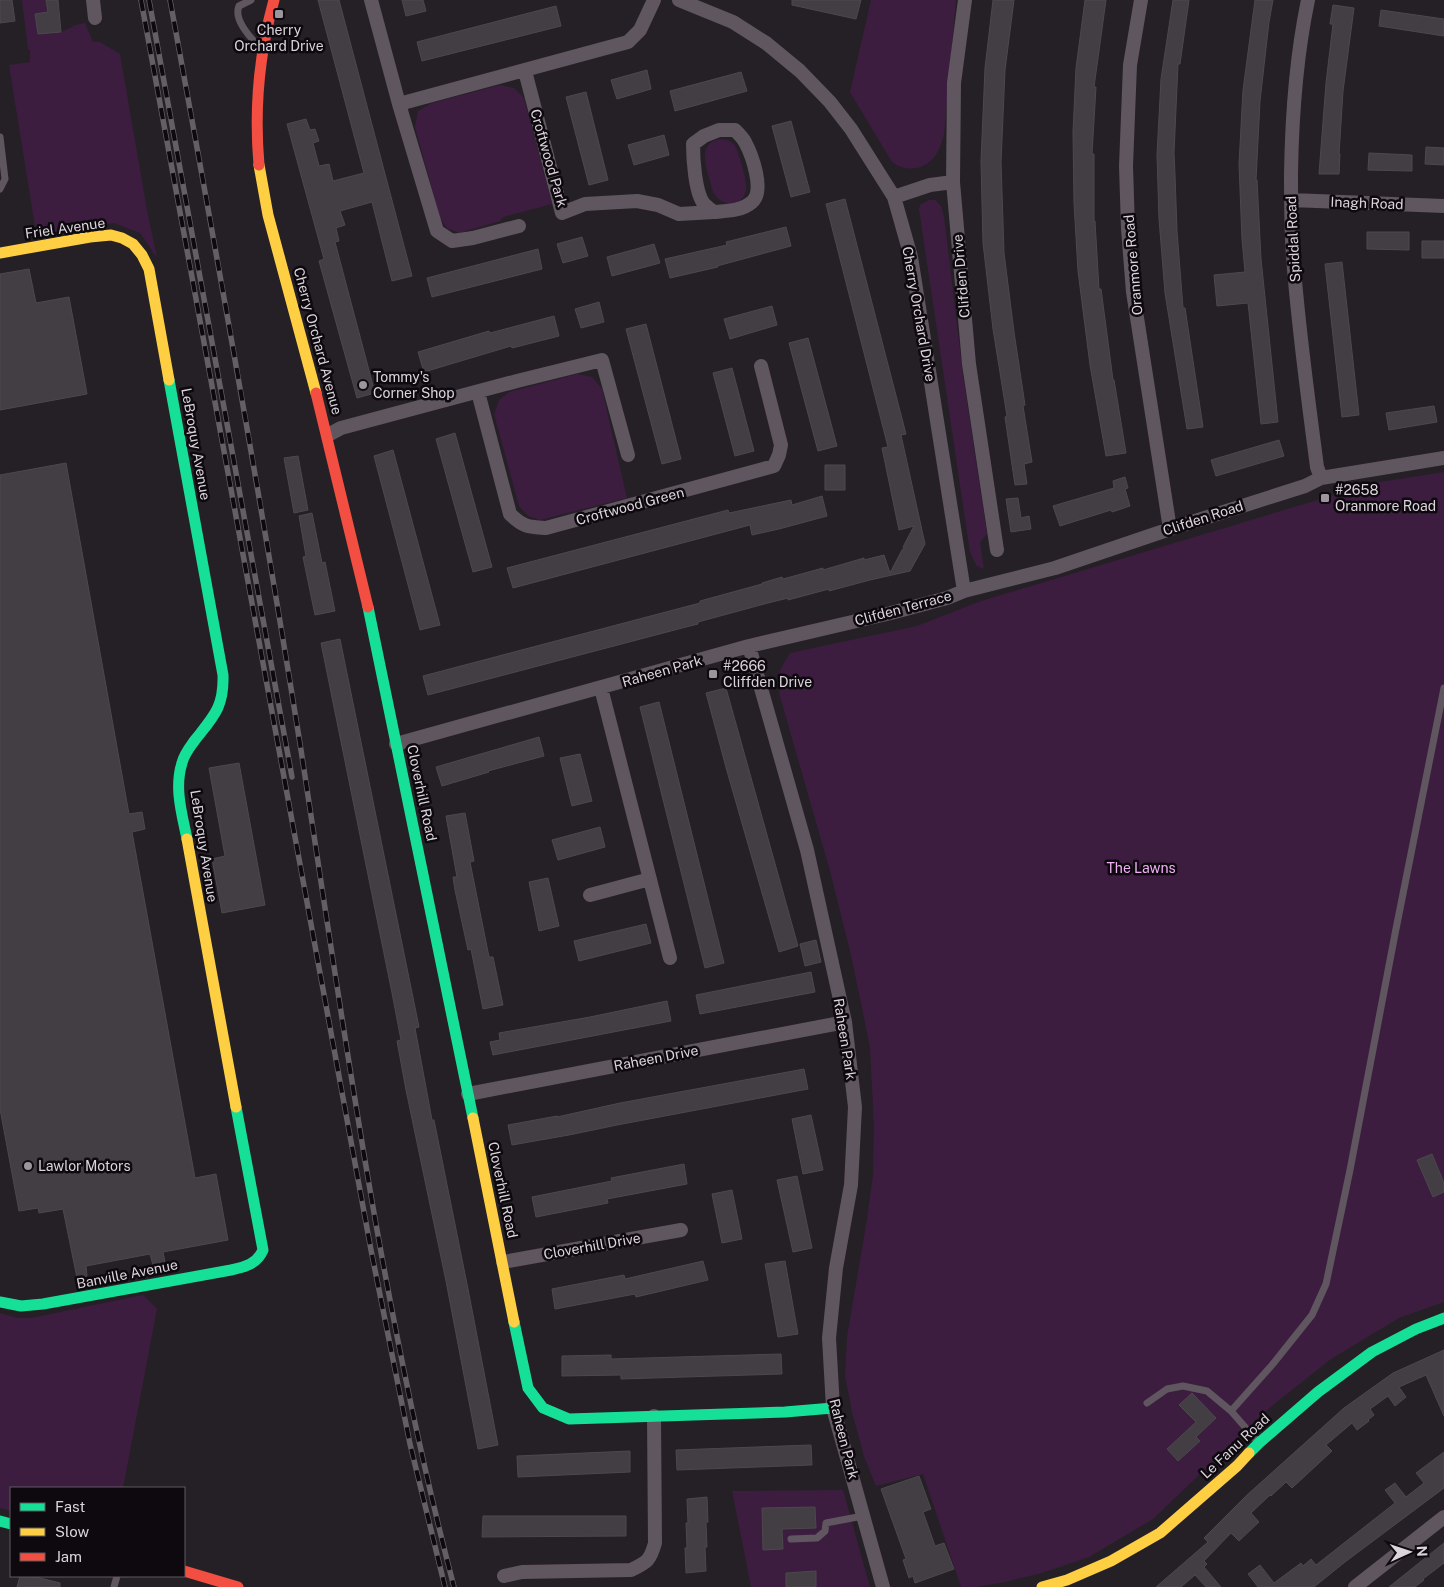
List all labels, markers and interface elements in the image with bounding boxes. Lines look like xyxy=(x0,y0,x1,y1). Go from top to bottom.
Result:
marker: Cherry Orchard Drive xyxy=(273,8,285,20)
place label: Cherry Orchard Drive xyxy=(234,22,324,54)
street label: Croftwood Park xyxy=(527,107,571,209)
street label: Inagh Road xyxy=(1330,194,1404,212)
street label: Spiddal Road xyxy=(1283,195,1303,283)
street label: Friel Avenue xyxy=(24,214,106,242)
street label: Oranmore Road xyxy=(1121,214,1145,316)
street label: Clifden Drive xyxy=(949,233,973,319)
street label: Cherry Orchard Drive xyxy=(899,245,939,383)
street label: Cherry Orchard Avenue xyxy=(291,266,345,416)
place label: Tommy's Corner Shop xyxy=(373,369,455,401)
marker: Tommy's Corner Shop xyxy=(357,379,369,391)
street label: LeBroquy Avenue xyxy=(178,387,214,501)
place label: #2658 Oranmore Road xyxy=(1335,482,1436,514)
street label: Croftwood Green xyxy=(574,484,686,528)
marker: #2658 Oranmore Road xyxy=(1319,492,1331,504)
street label: Clifden Road xyxy=(1161,497,1245,539)
street label: Clifden Terrace xyxy=(853,587,953,629)
street label: Raheen Park xyxy=(620,652,704,690)
place label: #2666 Cliffden Drive xyxy=(723,658,812,690)
marker: #2666 Cliffden Drive xyxy=(707,668,719,680)
street label: Cloverhill Road xyxy=(404,743,440,843)
street label: LeBroquy Avenue xyxy=(187,789,221,903)
park label: The Lawns xyxy=(1107,860,1176,876)
street label: Raheen Park xyxy=(831,997,859,1081)
street label: Raheen Drive xyxy=(612,1042,700,1074)
street label: Cloverhill Road xyxy=(485,1140,521,1240)
place label: Lawlor Motors xyxy=(38,1158,131,1174)
marker: Lawlor Motors xyxy=(22,1160,34,1172)
street label: Cloverhill Drive xyxy=(542,1230,642,1262)
street label: Banville Avenue xyxy=(75,1256,179,1292)
street label: Raheen Park xyxy=(826,1397,862,1481)
street label: Le Fanu Road xyxy=(1197,1410,1273,1482)
legend xyxy=(10,1487,185,1577)
text: Fast xyxy=(55,1498,85,1515)
text: Slow xyxy=(55,1523,90,1540)
north arrow xyxy=(1384,1527,1434,1577)
text: N xyxy=(1414,1545,1430,1557)
text: Jam xyxy=(55,1548,82,1565)

